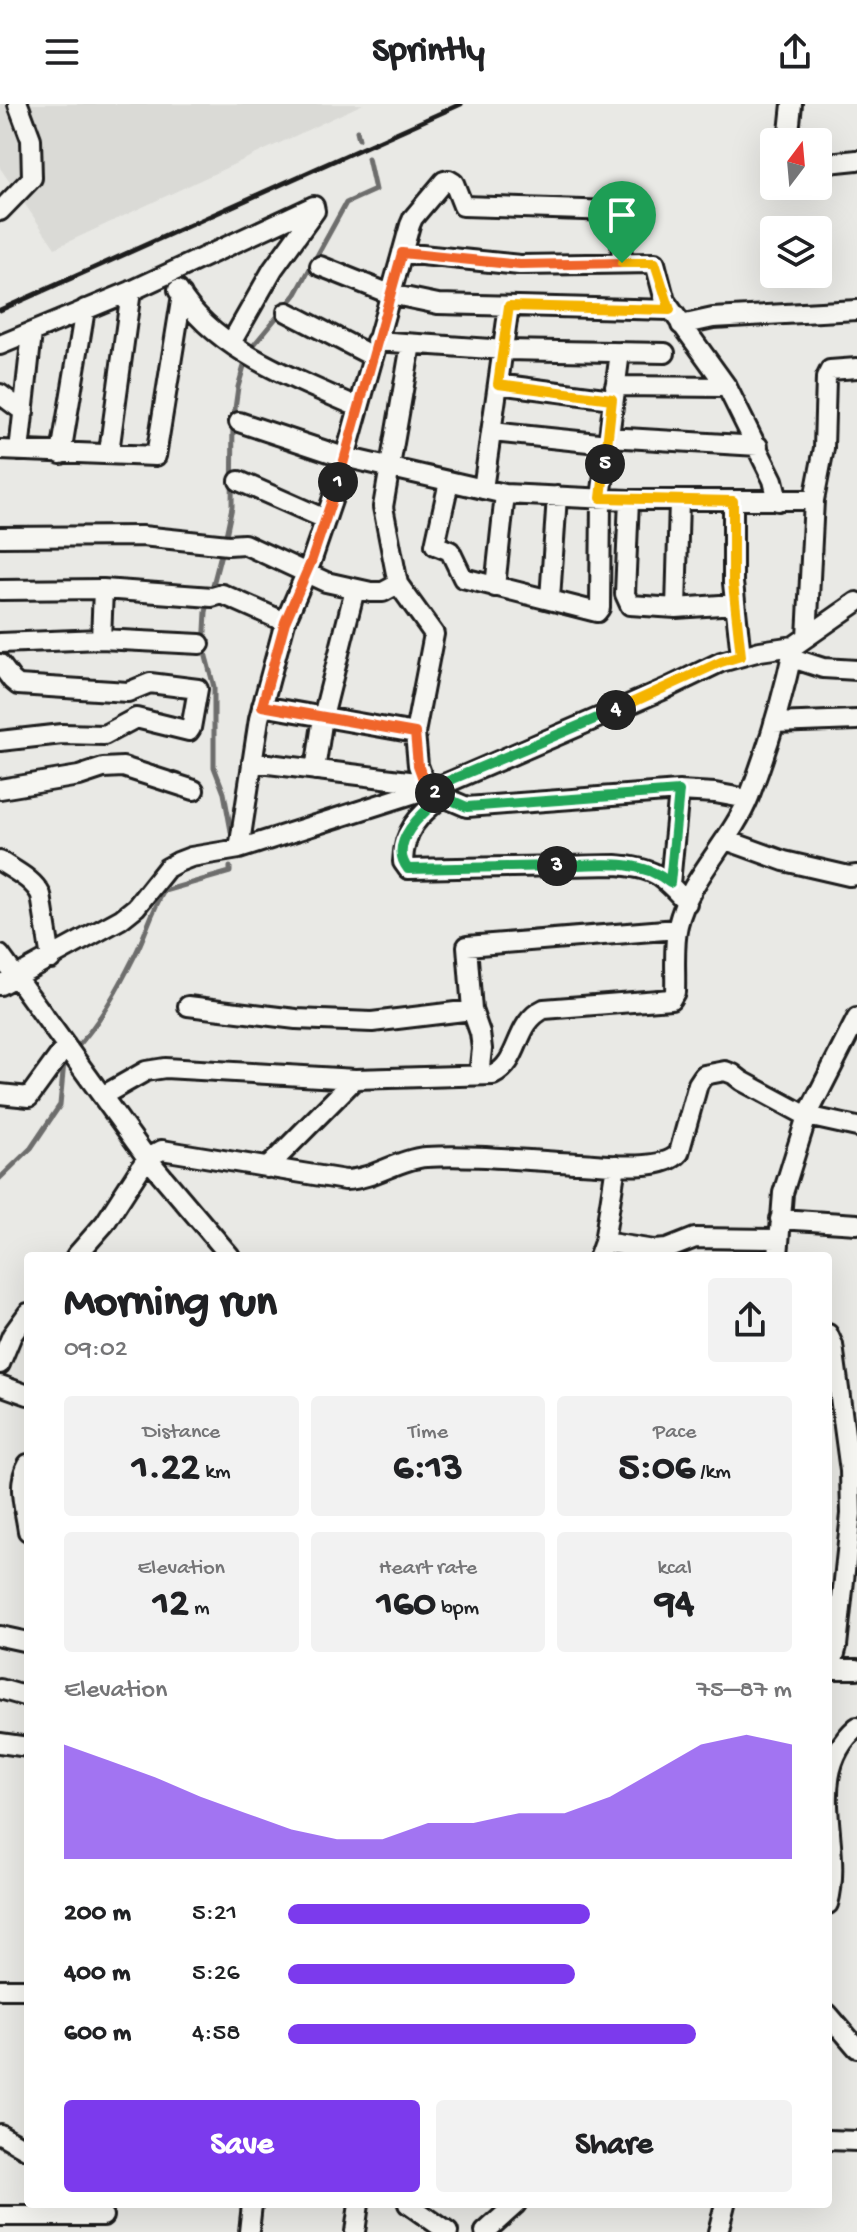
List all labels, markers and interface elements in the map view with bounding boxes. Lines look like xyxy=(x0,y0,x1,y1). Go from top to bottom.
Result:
icon: menu xyxy=(40,30,84,74)
icon: share xyxy=(773,30,817,74)
text: Sprintly xyxy=(372,31,485,74)
north arrow xyxy=(760,128,832,200)
map controls xyxy=(760,128,832,288)
pin xyxy=(588,181,656,263)
icon: arrive xyxy=(600,193,644,237)
button: layers xyxy=(760,216,832,288)
pin: 5 xyxy=(585,444,625,484)
text: 5 xyxy=(599,451,611,477)
pin: 1 xyxy=(318,462,358,502)
text: 1 xyxy=(334,469,342,495)
pin: 4 xyxy=(596,690,636,730)
text: 4 xyxy=(611,697,621,723)
pin: 2 xyxy=(415,773,455,813)
text: 2 xyxy=(430,780,440,806)
pin: 3 xyxy=(537,846,577,886)
text: 3 xyxy=(551,853,563,879)
button: share xyxy=(708,1278,792,1362)
text: Morning run xyxy=(64,1279,277,1331)
text: 09:02 xyxy=(64,1335,127,1366)
text: Distance xyxy=(142,1420,220,1446)
text: Time xyxy=(408,1420,448,1446)
text: Pace xyxy=(653,1420,696,1446)
text: 1.22 xyxy=(132,1446,200,1493)
text: 6:13 xyxy=(393,1446,463,1493)
text: 5:06 xyxy=(618,1446,695,1493)
text: km xyxy=(200,1460,231,1486)
text: /km xyxy=(695,1460,731,1486)
text: Elevation xyxy=(138,1556,225,1582)
text: Heart rate xyxy=(379,1556,477,1582)
text: kcal xyxy=(657,1556,692,1582)
text: 12 xyxy=(153,1582,189,1629)
text: 160 xyxy=(377,1582,436,1629)
text: 94 xyxy=(655,1582,694,1629)
text: m xyxy=(189,1596,210,1622)
text: bpm xyxy=(436,1596,479,1622)
text: Elevation xyxy=(64,1676,167,1707)
text: 75–87 m xyxy=(696,1676,792,1707)
text: 200 m xyxy=(64,1899,131,1930)
text: 5:21 xyxy=(192,1899,237,1930)
text: 400 m xyxy=(64,1959,130,1990)
text: 5:26 xyxy=(192,1959,240,1990)
text: 600 m xyxy=(64,2019,131,2050)
text: 4:58 xyxy=(192,2019,240,2050)
button: Save xyxy=(64,2100,420,2192)
button: Share xyxy=(436,2100,792,2192)

